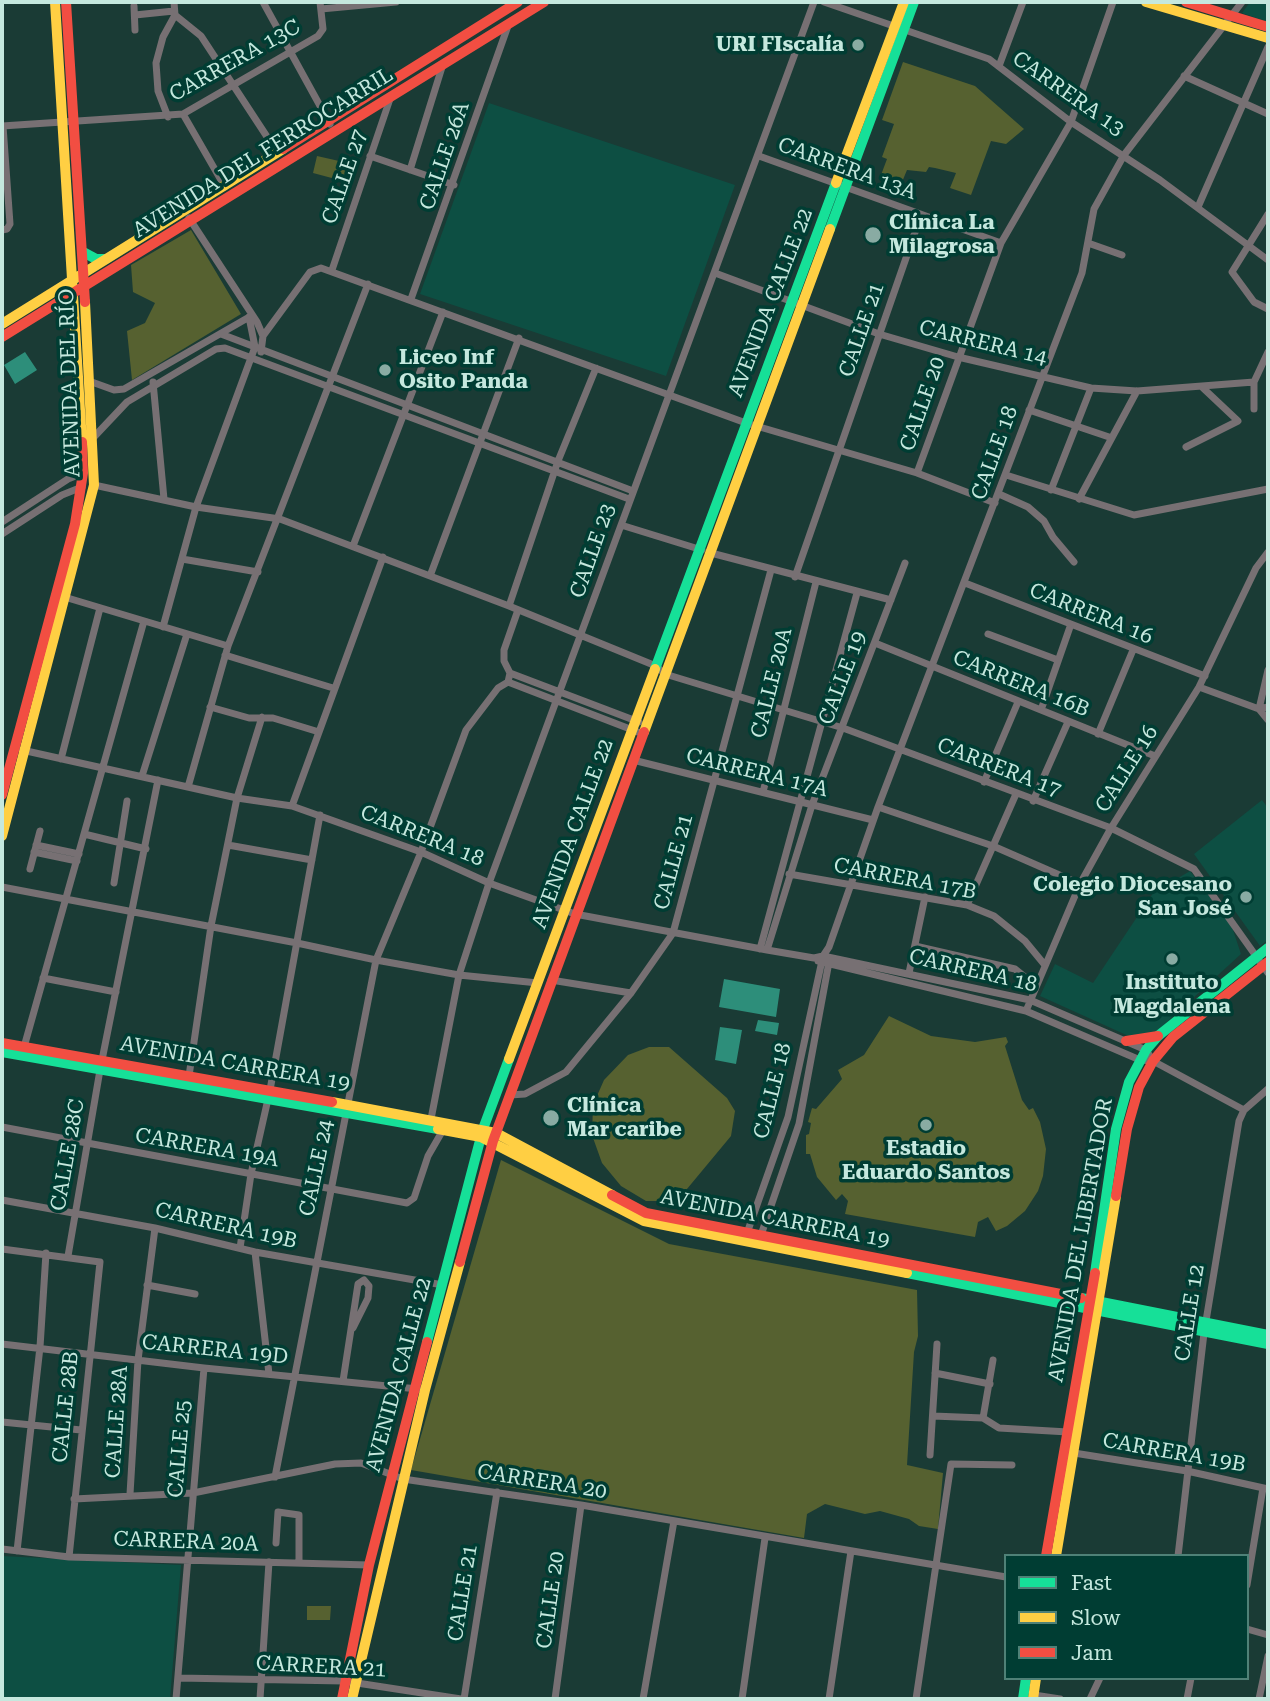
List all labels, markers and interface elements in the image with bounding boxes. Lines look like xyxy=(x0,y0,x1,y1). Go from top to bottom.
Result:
street label: CARRERA 13C xyxy=(165,15,305,107)
place label: URI FIscalía xyxy=(716,32,844,58)
marker: URI FIscalía xyxy=(850,37,866,53)
street label: CARRERA 13 xyxy=(1007,46,1129,142)
street label: AVENIDA DEL FERROCARRIL xyxy=(128,62,398,244)
street label: CALLE 26A xyxy=(415,99,475,213)
street label: CALLE 27 xyxy=(317,127,373,227)
street label: CARRERA 13A xyxy=(774,132,920,206)
street label: AVENIDA CALLE 22 xyxy=(723,205,819,401)
place label: Clínica La Milagrosa xyxy=(889,210,995,260)
marker: Clínica La Milagrosa xyxy=(863,225,883,245)
street label: CALLE 21 xyxy=(834,280,890,380)
street label: AVENIDA DEL RÍO xyxy=(54,288,86,478)
street label: CARRERA 14 xyxy=(917,315,1049,371)
place label: Liceo Inf Osito Panda xyxy=(399,345,528,395)
street label: CALLE 20 xyxy=(895,354,951,454)
marker: Liceo Inf Osito Panda xyxy=(377,362,393,378)
street label: CALLE 18 xyxy=(966,403,1024,503)
street label: CALLE 23 xyxy=(565,501,621,601)
street label: CARRERA 16 xyxy=(1026,578,1156,650)
street label: CALLE 20A xyxy=(746,625,798,741)
street label: CALLE 19 xyxy=(814,628,872,728)
street label: CARRERA 16B xyxy=(949,645,1093,723)
street label: CALLE 16 xyxy=(1090,721,1164,817)
street label: CARRERA 17 xyxy=(933,733,1065,803)
street label: AVENIDA CALLE 22 xyxy=(527,736,619,932)
street label: CARRERA 17A xyxy=(683,743,831,803)
street label: CARRERA 18 xyxy=(357,800,487,872)
street label: CALLE 21 xyxy=(649,811,699,913)
street label: CARRERA 17B xyxy=(832,853,978,905)
place label: Colegio Diocesano San José xyxy=(1033,872,1232,922)
marker: Colegio Diocesano San José xyxy=(1238,889,1254,905)
street label: CARRERA 18 xyxy=(906,944,1040,998)
marker: Instituto Magdalena xyxy=(1164,951,1180,967)
place label: Instituto Magdalena xyxy=(1113,970,1231,1020)
street label: AVENIDA CARRERA 19 xyxy=(118,1031,352,1097)
street label: CALLE 18 xyxy=(749,1040,797,1142)
place label: Clínica Mar caribe xyxy=(567,1093,682,1143)
street label: AVENIDA DEL LIBERTADOR xyxy=(1044,1096,1118,1384)
street label: CALLE 28C xyxy=(46,1097,90,1213)
marker: Clínica Mar caribe xyxy=(541,1108,561,1128)
street label: CALLE 24 xyxy=(294,1117,340,1219)
marker: Estadio Eduardo Santos xyxy=(918,1117,934,1133)
street label: CARRERA 19A xyxy=(133,1123,281,1173)
place label: Estadio Eduardo Santos xyxy=(842,1136,1010,1186)
street label: AVENIDA CARRERA 19 xyxy=(658,1184,892,1254)
street label: CARRERA 19B xyxy=(153,1197,299,1255)
street label: CALLE 12 xyxy=(1170,1263,1210,1363)
street label: AVENIDA CALLE 22 xyxy=(361,1275,437,1475)
street label: CARRERA 19D xyxy=(141,1330,289,1370)
street label: CALLE 28B xyxy=(48,1350,84,1464)
street label: CALLE 28A xyxy=(100,1365,134,1479)
street label: CALLE 25 xyxy=(163,1399,197,1499)
street label: CARRERA 19B xyxy=(1101,1428,1247,1478)
street label: CARRERA 20 xyxy=(475,1459,609,1505)
street label: CARRERA 20A xyxy=(113,1527,259,1557)
street label: CALLE 21 xyxy=(443,1543,483,1643)
street label: CALLE 20 xyxy=(532,1550,570,1650)
legend xyxy=(1004,1554,1249,1680)
text: Fast xyxy=(1071,1571,1112,1595)
text: Slow xyxy=(1071,1606,1120,1630)
text: Jam xyxy=(1071,1641,1113,1665)
street label: CARRERA 21 xyxy=(255,1651,387,1683)

